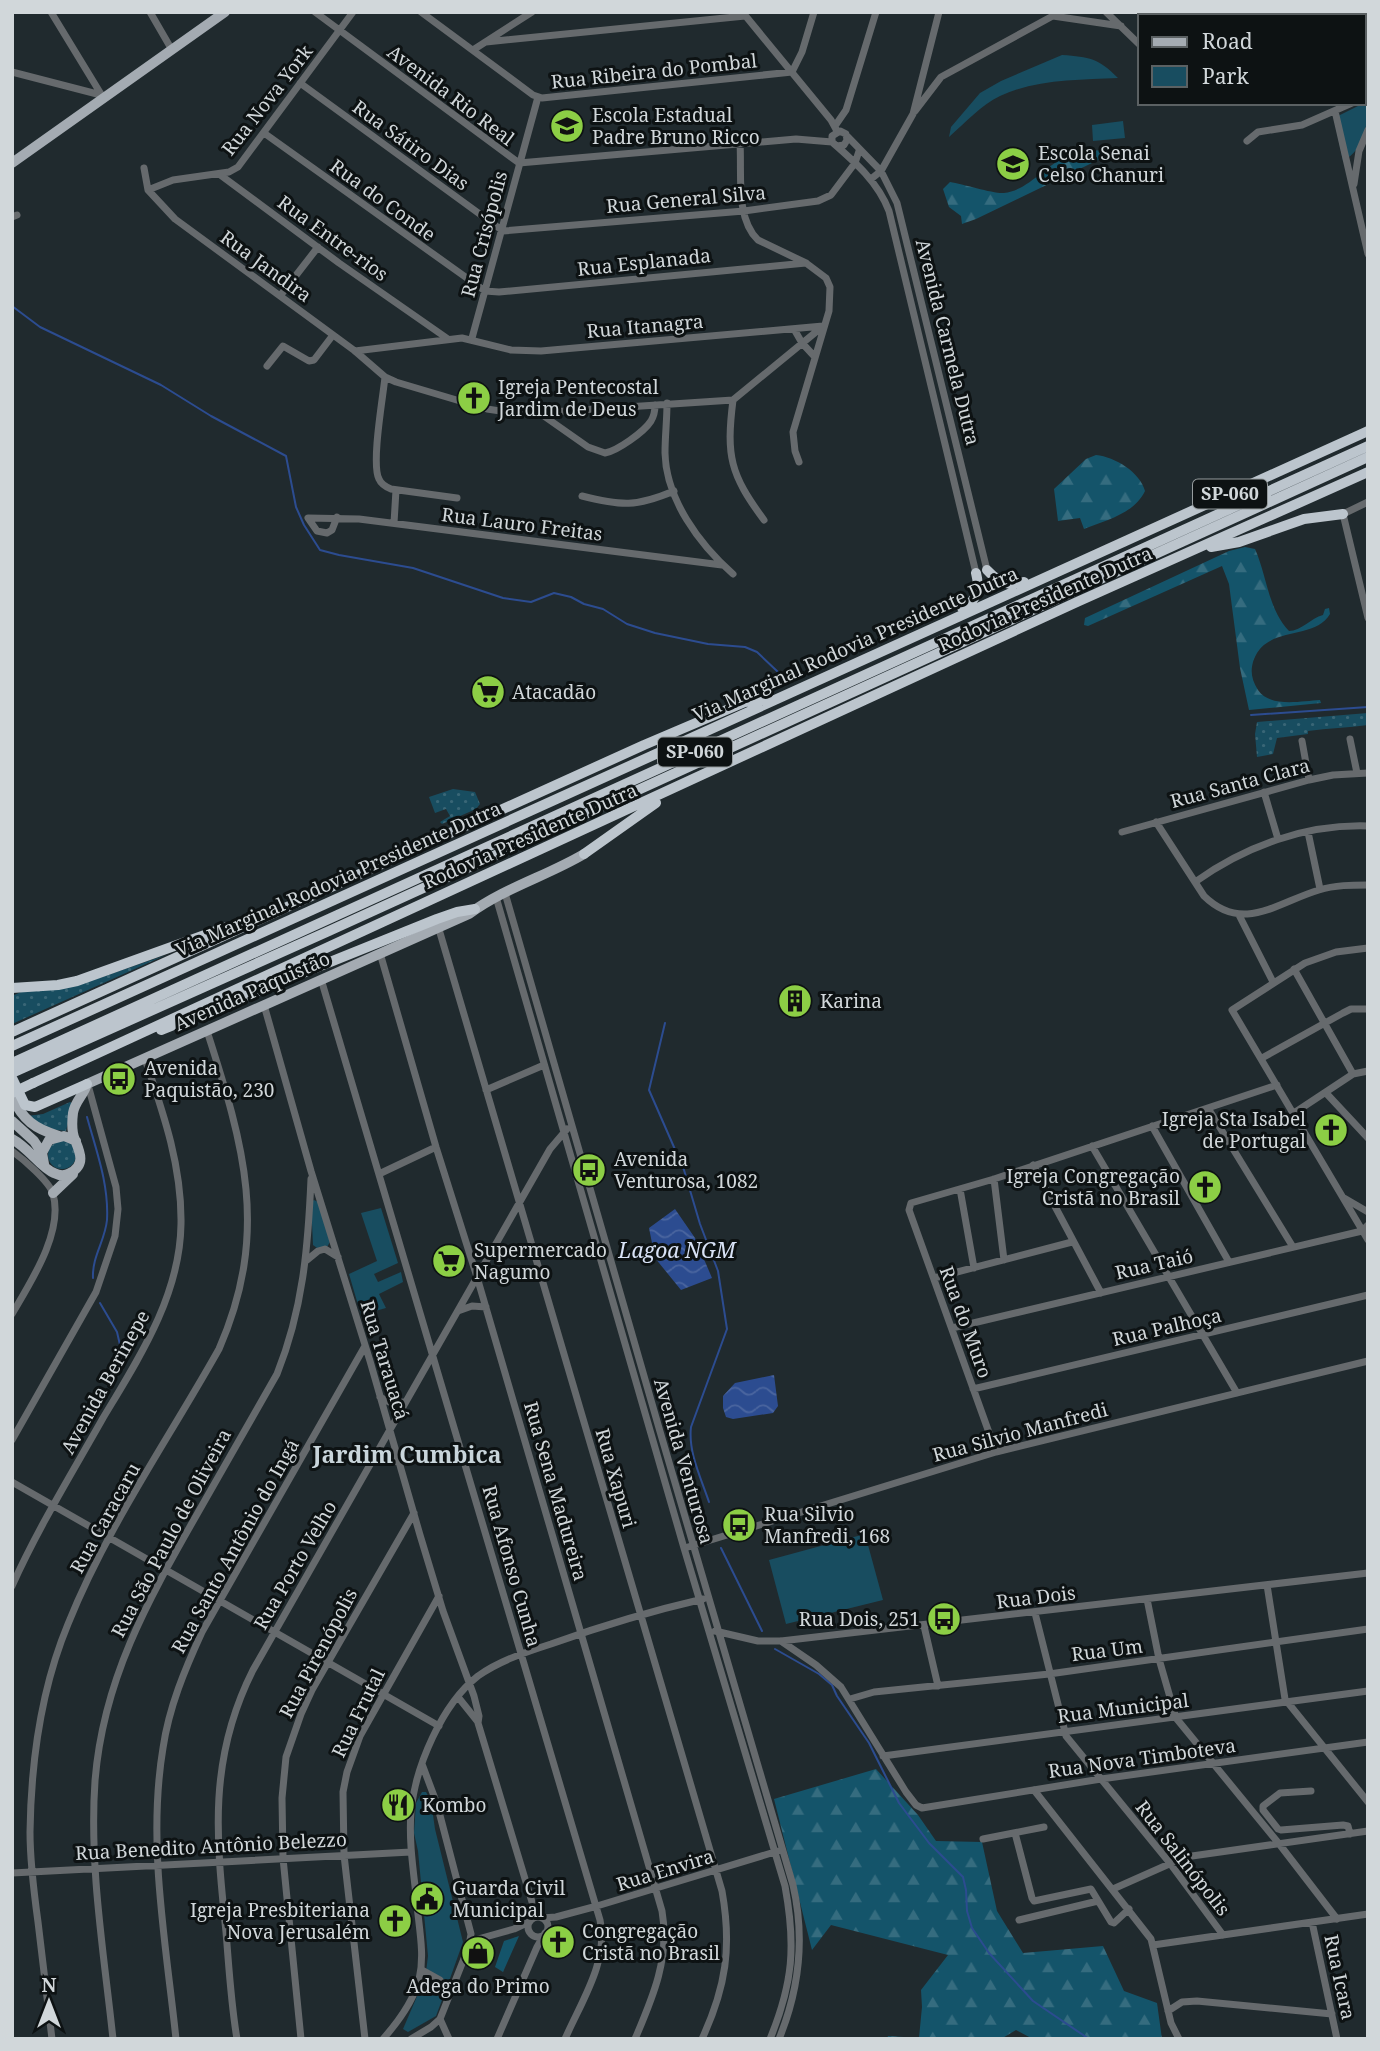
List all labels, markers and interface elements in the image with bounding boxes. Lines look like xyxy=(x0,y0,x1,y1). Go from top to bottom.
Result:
legend xyxy=(1138,14,1366,105)
text: Road xyxy=(1202,27,1253,55)
street label: Rua Nova York xyxy=(216,39,319,161)
street label: Avenida Rio Real xyxy=(382,39,520,151)
street label: Rua Ribeira do Pombal xyxy=(550,47,758,95)
text: Park xyxy=(1202,62,1249,90)
street label: Rua Sátiro Dias xyxy=(348,94,474,196)
place label: Escola Estadual Padre Bruno Ricco xyxy=(592,102,760,150)
school or university icon: Escola Estadual Padre Bruno Ricco xyxy=(548,107,586,145)
place label: Escola Senai Celso Chanuri xyxy=(1038,140,1164,188)
school or university icon: Escola Senai Celso Chanuri xyxy=(994,145,1032,183)
street label: Rua do Conde xyxy=(325,153,441,247)
street label: Rua Crisópolis xyxy=(455,168,513,300)
street label: Rua General Silva xyxy=(605,179,767,219)
street label: Rua Entre-rios xyxy=(273,189,393,287)
street label: Rua Jandira xyxy=(215,224,317,308)
street label: Avenida Carmela Dutra xyxy=(910,236,986,448)
street label: Rua Esplanada xyxy=(576,242,712,282)
street label: Rua Itanagra xyxy=(586,308,704,344)
place label: Igreja Pentecostal Jardim de Deus xyxy=(497,374,659,422)
church icon: Igreja Pentecostal Jardim de Deus xyxy=(455,379,493,417)
road number: SP-060 xyxy=(1193,480,1267,508)
street label: Rua Lauro Freitas xyxy=(440,501,604,547)
street label: Rodovia Presidente Dutra xyxy=(934,540,1156,658)
street label: Via Marginal Rodovia Presidente Dutra xyxy=(688,560,1022,728)
supermarket icon: Atacadão xyxy=(469,673,507,711)
place label: Atacadão xyxy=(512,679,596,705)
road number: SP-060 xyxy=(658,738,732,766)
street label: Rua Santa Clara xyxy=(1167,752,1313,814)
street label: Rodovia Presidente Dutra xyxy=(419,777,641,895)
street label: Via Marginal Rodovia Presidente Dutra xyxy=(171,795,505,963)
street label: Avenida Paquistão xyxy=(170,945,334,1037)
building icon: Karina xyxy=(776,982,814,1020)
place label: Karina xyxy=(820,988,882,1014)
place label: Avenida Paquistão, 230 xyxy=(144,1055,274,1103)
bus stop icon: Avenida Paquistão, 230 xyxy=(100,1060,138,1098)
place label: Igreja Sta Isabel de Portugal xyxy=(1162,1106,1306,1154)
church icon: Igreja Sta Isabel de Portugal xyxy=(1312,1111,1350,1149)
place label: Avenida Venturosa, 1082 xyxy=(614,1146,758,1194)
bus stop icon: Avenida Venturosa, 1082 xyxy=(570,1151,608,1189)
place label: Igreja Congregação Cristã no Brasil xyxy=(1006,1163,1180,1211)
church icon: Igreja Congregação Cristã no Brasil xyxy=(1186,1168,1224,1206)
water label: Lagoa NGM xyxy=(617,1236,737,1264)
place label: Supermercado Nagumo xyxy=(474,1237,607,1285)
supermarket icon: Supermercado Nagumo xyxy=(430,1242,468,1280)
street label: Rua Taió xyxy=(1113,1242,1195,1286)
street label: Rua do Muro xyxy=(934,1262,998,1382)
street label: Rua Tarauacá xyxy=(354,1297,416,1423)
street label: Rua Palhoça xyxy=(1110,1302,1224,1352)
street label: Avenida Berinepe xyxy=(55,1305,155,1459)
street label: Avenida Venturosa xyxy=(648,1375,720,1547)
street label: Rua Silvio Manfredi xyxy=(930,1396,1110,1468)
street label: Rua Sena Madureira xyxy=(518,1398,594,1584)
street label: Rua São Paulo de Oliveira xyxy=(105,1424,237,1642)
street label: Rua Xapuri xyxy=(589,1425,643,1531)
street label: Rua Santo Antônio do Ingá xyxy=(165,1434,305,1658)
district label: Jardim Cumbica xyxy=(312,1438,502,1470)
street label: Rua Caracaru xyxy=(64,1458,146,1578)
street label: Rua Afonso Cunha xyxy=(476,1482,548,1650)
street label: Rua Porto Velho xyxy=(248,1496,342,1634)
place label: Rua Silvio Manfredi, 168 xyxy=(764,1501,890,1549)
bus stop icon: Rua Silvio Manfredi, 168 xyxy=(720,1506,758,1544)
street label: Rua Dois xyxy=(995,1579,1077,1615)
street label: Rua Pirenópolis xyxy=(273,1584,363,1722)
bus stop icon: Rua Dois, 251 xyxy=(925,1600,963,1638)
place label: Rua Dois, 251 xyxy=(799,1606,920,1632)
street label: Rua Um xyxy=(1070,1633,1144,1667)
street label: Rua Frutal xyxy=(325,1664,391,1762)
street label: Rua Municipal xyxy=(1056,1687,1190,1729)
street label: Rua Nova Timboteva xyxy=(1047,1732,1237,1784)
restaurant icon: Kombo xyxy=(379,1786,417,1824)
place label: Kombo xyxy=(422,1792,486,1818)
street label: Rua Salinópolis xyxy=(1130,1795,1236,1921)
street label: Rua Benedito Antônio Belezzo xyxy=(74,1826,348,1866)
street label: Rua Envira xyxy=(613,1843,717,1897)
place label: Guarda Civil Municipal xyxy=(452,1875,565,1923)
public building icon: Guarda Civil Municipal xyxy=(408,1880,446,1918)
place label: Igreja Presbiteriana Nova Jerusalém xyxy=(190,1897,370,1945)
church icon: Igreja Presbiteriana Nova Jerusalém xyxy=(376,1902,414,1940)
place label: Congregação Cristã no Brasil xyxy=(582,1918,720,1966)
church icon: Congregação Cristã no Brasil xyxy=(539,1923,577,1961)
street label: Rua Icara xyxy=(1318,1932,1362,2022)
shop icon: Adega do Primo xyxy=(459,1934,497,1972)
north arrow xyxy=(14,1967,84,2037)
text: N xyxy=(42,1972,57,1998)
place label: Adega do Primo xyxy=(406,1973,550,1999)

